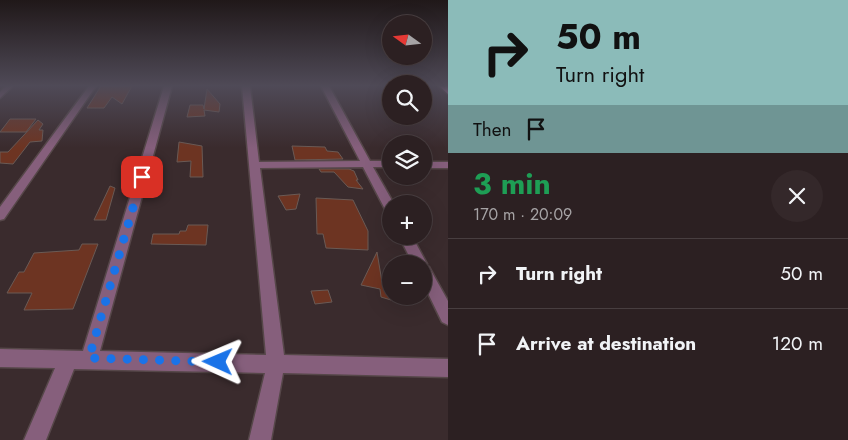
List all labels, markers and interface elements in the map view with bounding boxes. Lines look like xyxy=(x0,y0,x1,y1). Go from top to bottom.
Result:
text: 50 m xyxy=(556,12,641,62)
north arrow xyxy=(382,15,432,65)
map controls xyxy=(382,15,432,305)
icon: right xyxy=(473,20,538,85)
text: Turn right xyxy=(556,58,644,90)
button: search xyxy=(382,75,432,125)
icon: arrive xyxy=(522,115,550,143)
text: Then xyxy=(473,116,512,143)
button: layers xyxy=(382,135,432,185)
pin xyxy=(121,156,163,198)
text: 3 min xyxy=(473,162,551,205)
icon: arrive xyxy=(128,163,156,191)
button: close xyxy=(771,170,823,222)
button: + xyxy=(382,195,432,245)
text: 170 m · 20:09 xyxy=(473,203,572,226)
button: − xyxy=(382,255,432,305)
icon: right xyxy=(473,260,501,288)
text: Turn right xyxy=(516,260,602,287)
text: 50 m xyxy=(780,260,823,287)
icon: arrive xyxy=(473,330,501,358)
text: Arrive at destination xyxy=(516,330,696,357)
text: 120 m xyxy=(772,330,823,357)
position arrow xyxy=(191,335,243,387)

